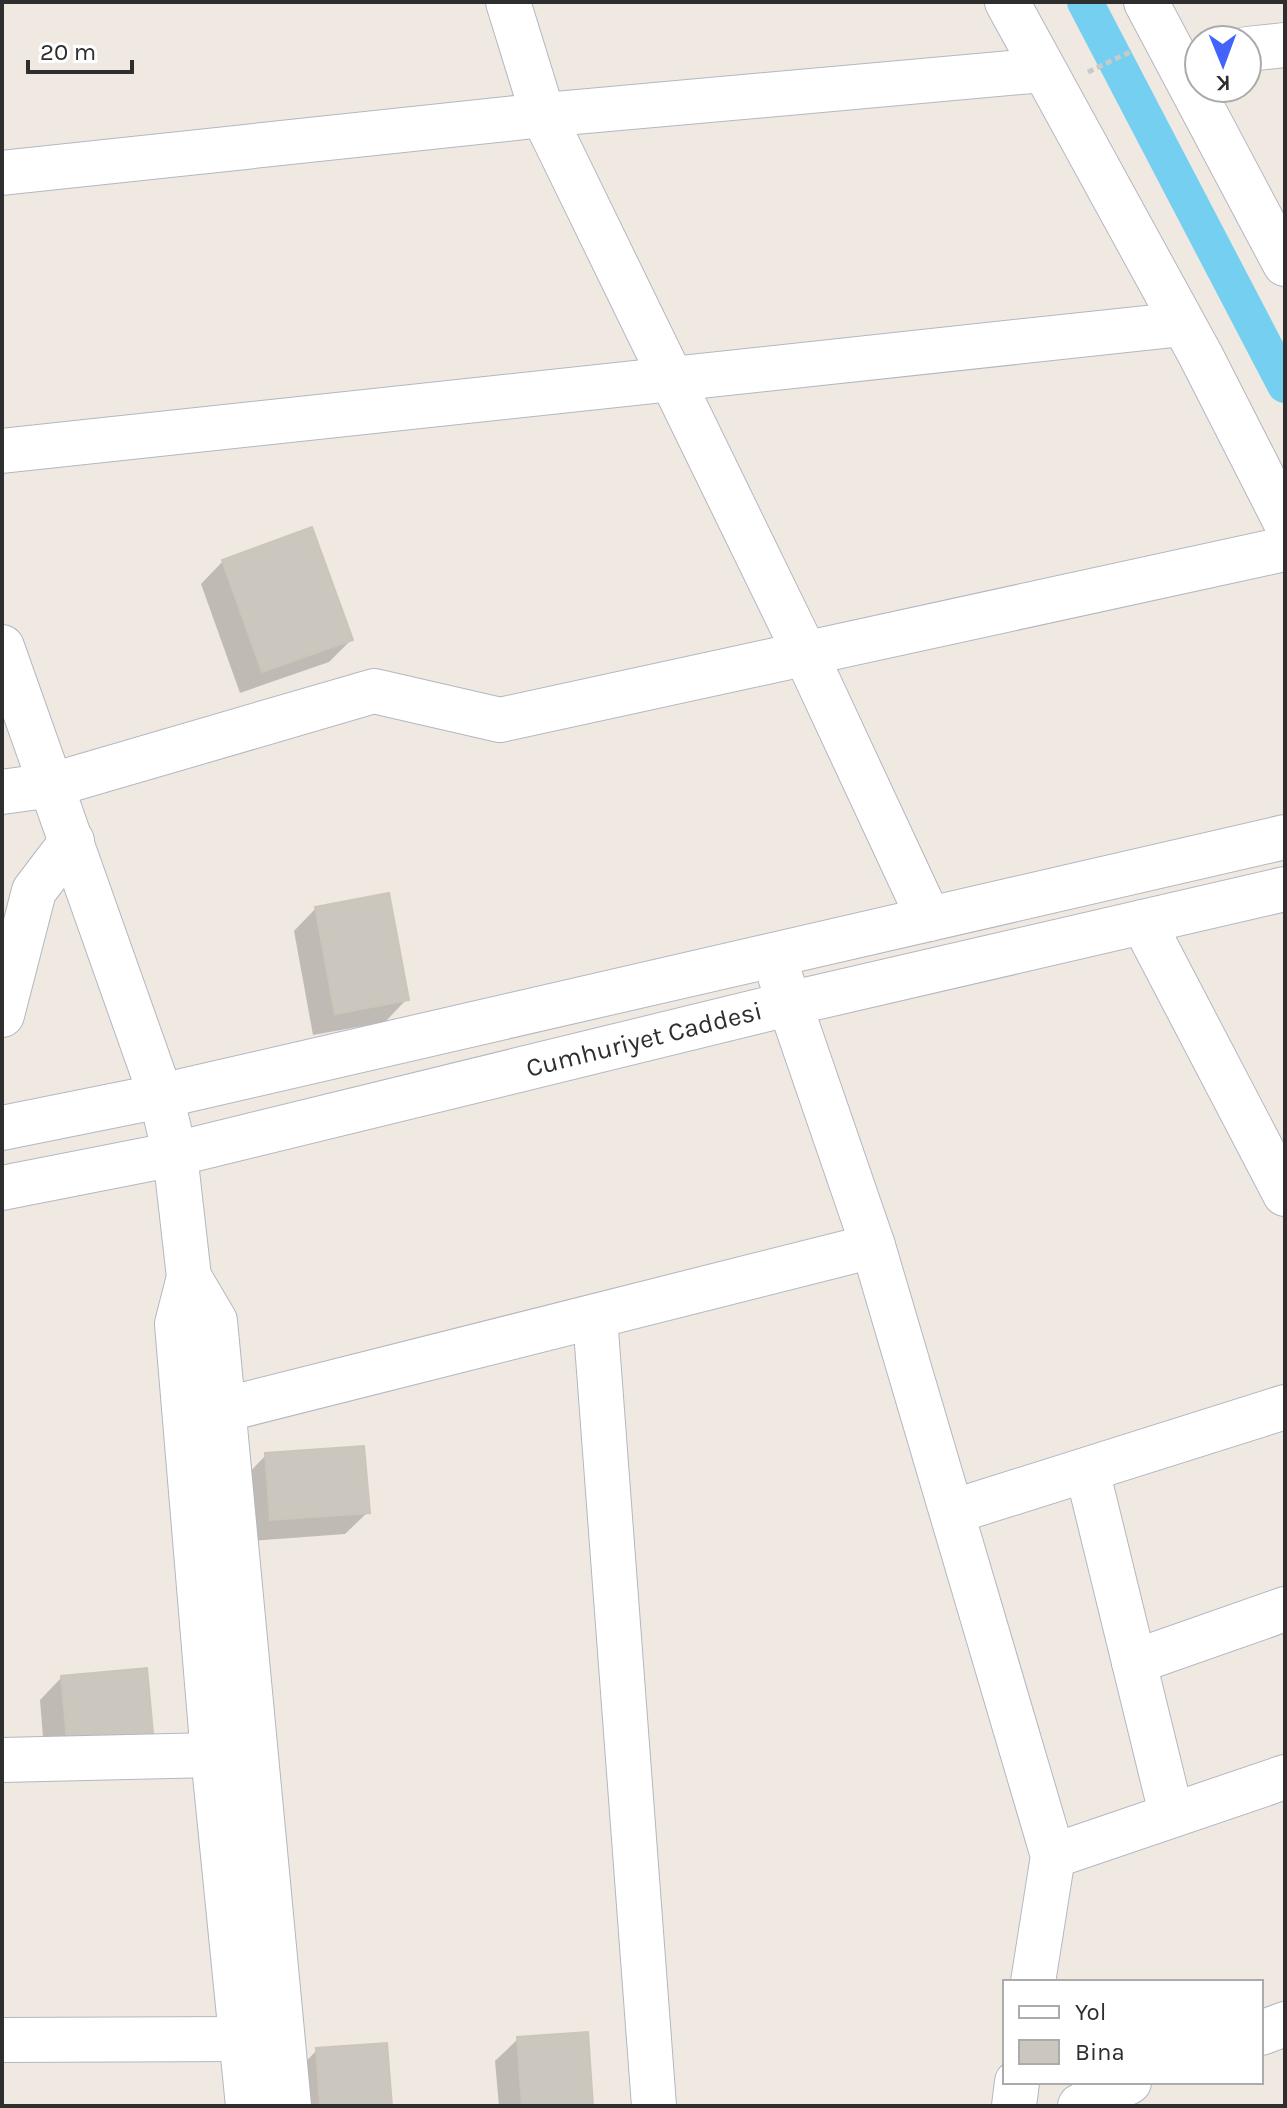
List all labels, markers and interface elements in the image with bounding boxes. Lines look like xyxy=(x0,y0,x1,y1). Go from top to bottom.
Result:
scale bar xyxy=(28,24,132,74)
north arrow xyxy=(1183,24,1263,104)
text: 20 m xyxy=(40,38,96,66)
text: K xyxy=(1215,70,1231,96)
street label: Cumhuriyet Caddesi xyxy=(523,995,765,1084)
legend xyxy=(1003,1980,1263,2084)
text: Yol xyxy=(1075,1998,1106,2026)
text: Bina xyxy=(1075,2038,1125,2066)

